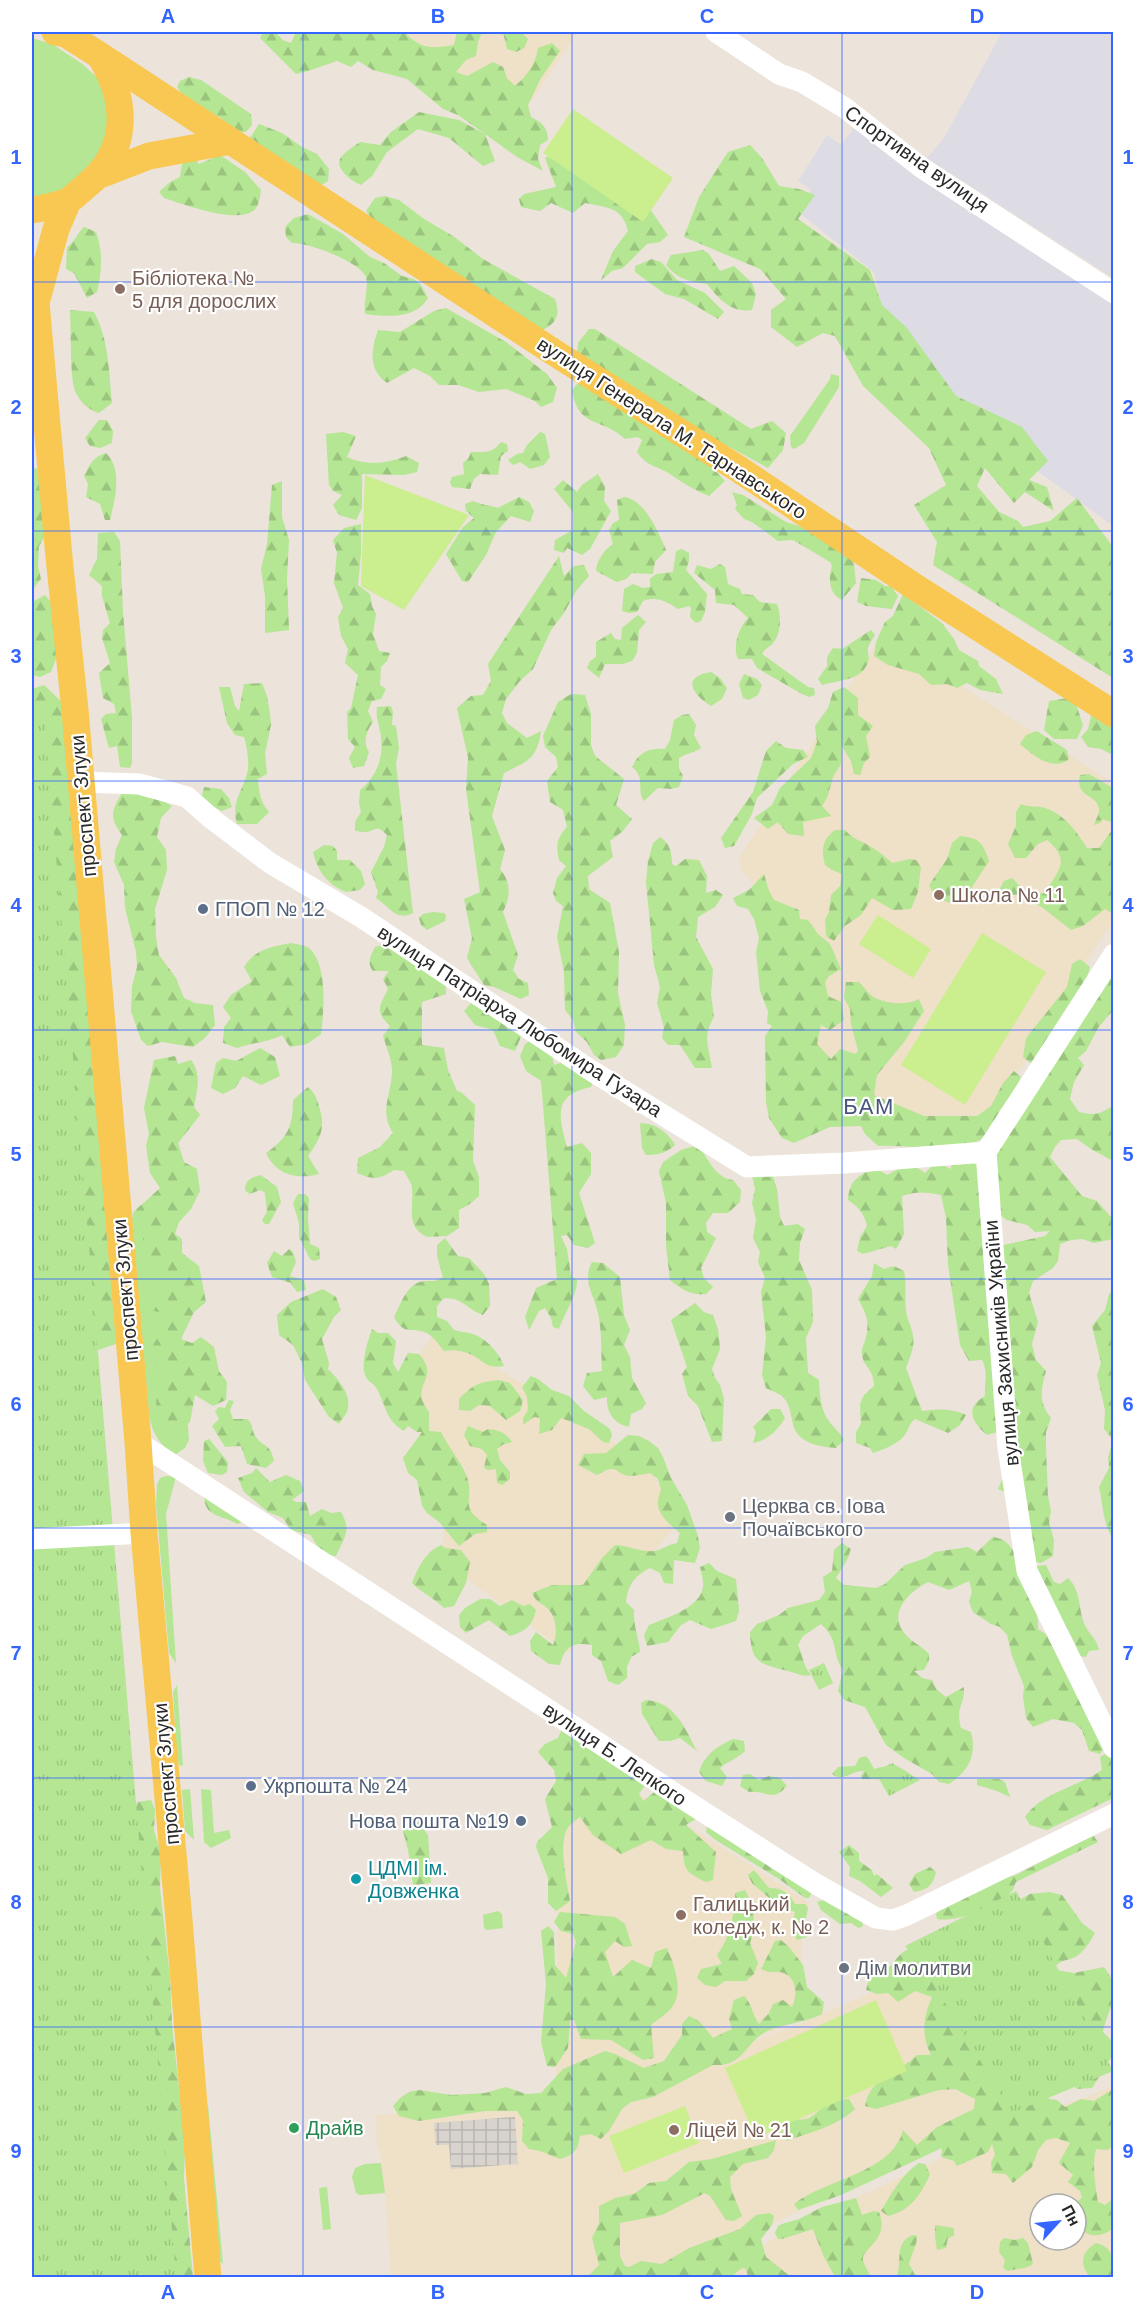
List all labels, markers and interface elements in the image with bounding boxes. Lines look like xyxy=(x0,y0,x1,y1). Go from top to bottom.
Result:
text: A xyxy=(161,5,175,27)
text: B xyxy=(431,5,445,27)
text: C xyxy=(700,5,714,27)
text: D xyxy=(970,5,984,27)
street label: Спортивна вулиця xyxy=(841,101,993,217)
text: 1 xyxy=(10,146,22,168)
text: 1 xyxy=(1122,146,1134,168)
place label: Бібліотека № 5 для дорослих xyxy=(132,267,276,312)
marker: Бібліотека № 5 для дорослих xyxy=(113,282,127,296)
street label: вулиця Генерала М. Тарнавського xyxy=(533,333,811,523)
text: 2 xyxy=(10,396,22,418)
text: 2 xyxy=(1122,396,1134,418)
text: 3 xyxy=(10,645,22,667)
text: 3 xyxy=(1122,645,1134,667)
street label: проспект Злуки xyxy=(66,734,100,878)
place label: Школа № 11 xyxy=(951,884,1065,906)
marker: Школа № 11 xyxy=(932,888,946,902)
text: 4 xyxy=(10,894,22,916)
text: 4 xyxy=(1122,894,1134,916)
place label: ГПОП № 12 xyxy=(215,898,325,920)
marker: ГПОП № 12 xyxy=(196,902,210,916)
street label: вулиця Патріарха Любомира Гузара xyxy=(374,921,667,1122)
district label: БАМ xyxy=(843,1094,895,1119)
text: 5 xyxy=(10,1143,22,1165)
text: 5 xyxy=(1122,1143,1134,1165)
street label: проспект Злуки xyxy=(108,1218,142,1362)
street label: вулиця Захисників України xyxy=(979,1219,1023,1467)
text: 6 xyxy=(10,1393,22,1415)
text: 6 xyxy=(1122,1393,1134,1415)
place label: Церква св. Іова Почаївського xyxy=(742,1495,886,1540)
marker: Церква св. Іова Почаївського xyxy=(723,1510,737,1524)
text: 7 xyxy=(10,1642,22,1664)
text: 7 xyxy=(1122,1642,1134,1664)
street label: вулиця Б. Лепкого xyxy=(539,1698,691,1810)
street label: проспект Злуки xyxy=(149,1702,183,1846)
place label: Укрпошта № 24 xyxy=(263,1775,408,1797)
marker: Укрпошта № 24 xyxy=(244,1779,258,1793)
place label: Нова пошта №19 xyxy=(349,1810,509,1832)
marker: Нова пошта №19 xyxy=(514,1814,528,1828)
place label: ЦДМІ ім. Довженка xyxy=(368,1857,460,1902)
marker: ЦДМІ ім. Довженка xyxy=(349,1872,363,1886)
text: 8 xyxy=(10,1891,22,1913)
text: 8 xyxy=(1122,1891,1134,1913)
place label: Галицький коледж, к. № 2 xyxy=(693,1893,829,1938)
marker: Галицький коледж, к. № 2 xyxy=(674,1908,688,1922)
place label: Дім молитви xyxy=(856,1957,972,1979)
marker: Дім молитви xyxy=(837,1961,851,1975)
place label: Драйв xyxy=(306,2117,364,2139)
place label: Ліцей № 21 xyxy=(686,2119,792,2141)
marker: Драйв xyxy=(287,2121,301,2135)
marker: Ліцей № 21 xyxy=(667,2123,681,2137)
text: 9 xyxy=(10,2140,22,2162)
text: 9 xyxy=(1122,2140,1134,2162)
north arrow xyxy=(1028,2192,1088,2252)
text: Пн xyxy=(1059,2202,1083,2229)
text: A xyxy=(161,2281,175,2303)
text: B xyxy=(431,2281,445,2303)
text: C xyxy=(700,2281,714,2303)
text: D xyxy=(970,2281,984,2303)

